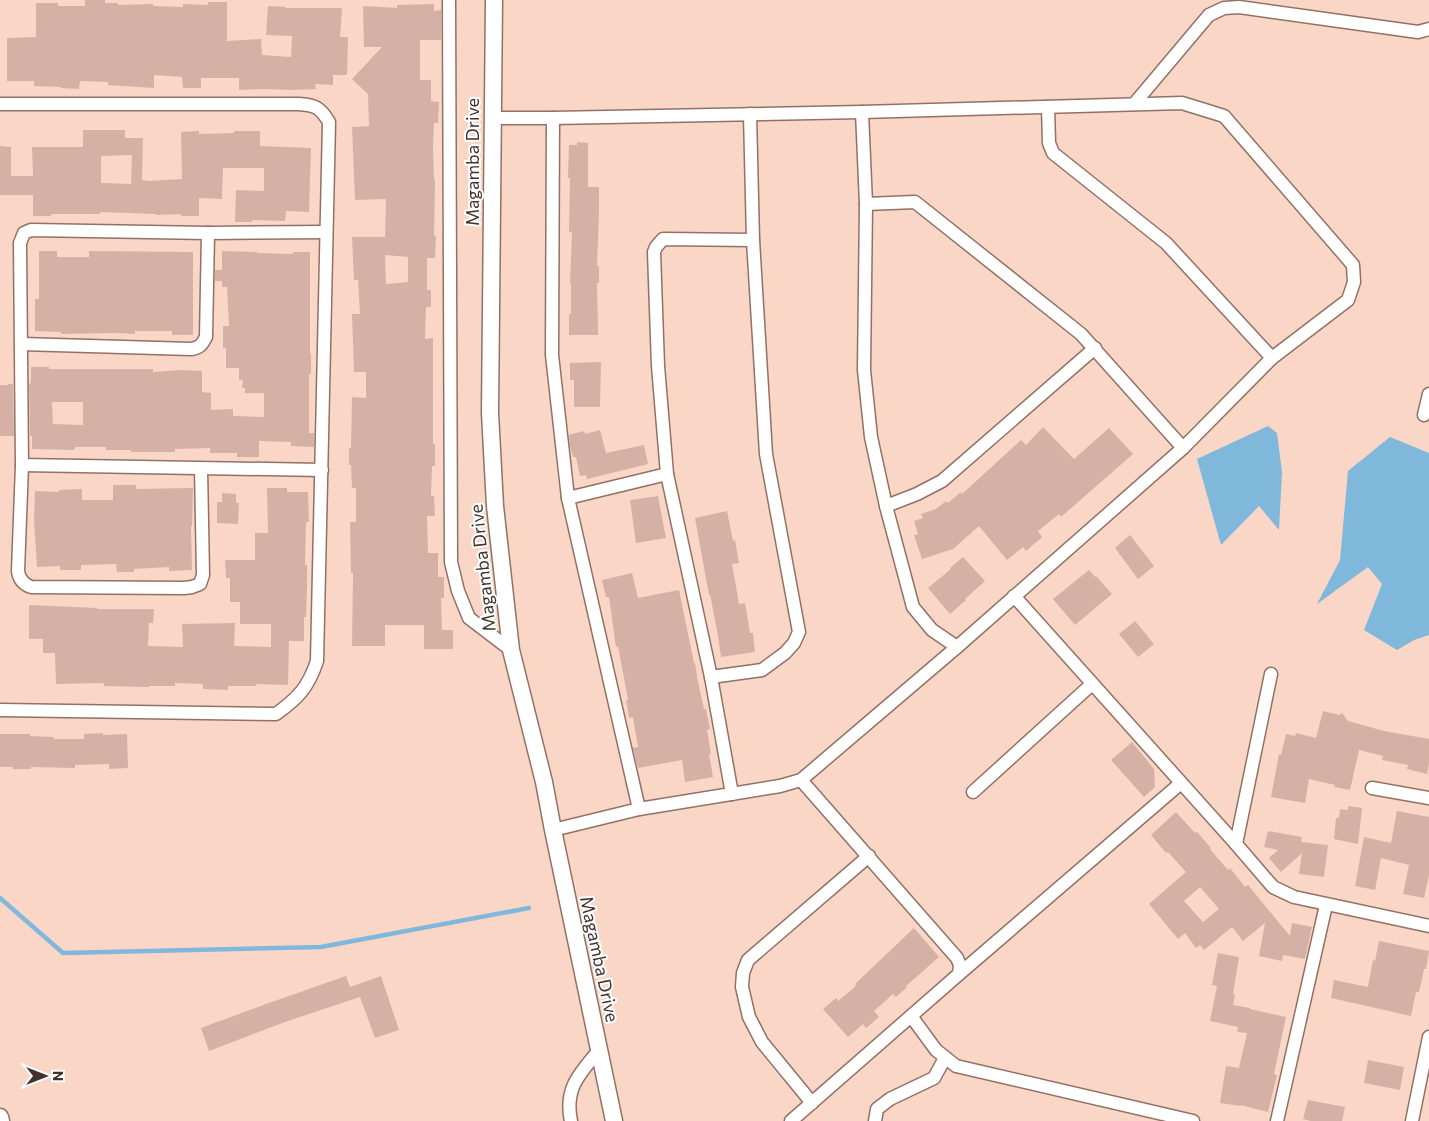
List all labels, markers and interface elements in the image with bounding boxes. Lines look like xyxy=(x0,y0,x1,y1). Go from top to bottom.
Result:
street label: Magamba Drive xyxy=(461,98,483,226)
street label: Magamba Drive xyxy=(464,503,500,633)
street label: Magamba Drive xyxy=(576,894,624,1024)
north arrow xyxy=(20,1051,70,1101)
text: N xyxy=(50,1071,67,1081)

